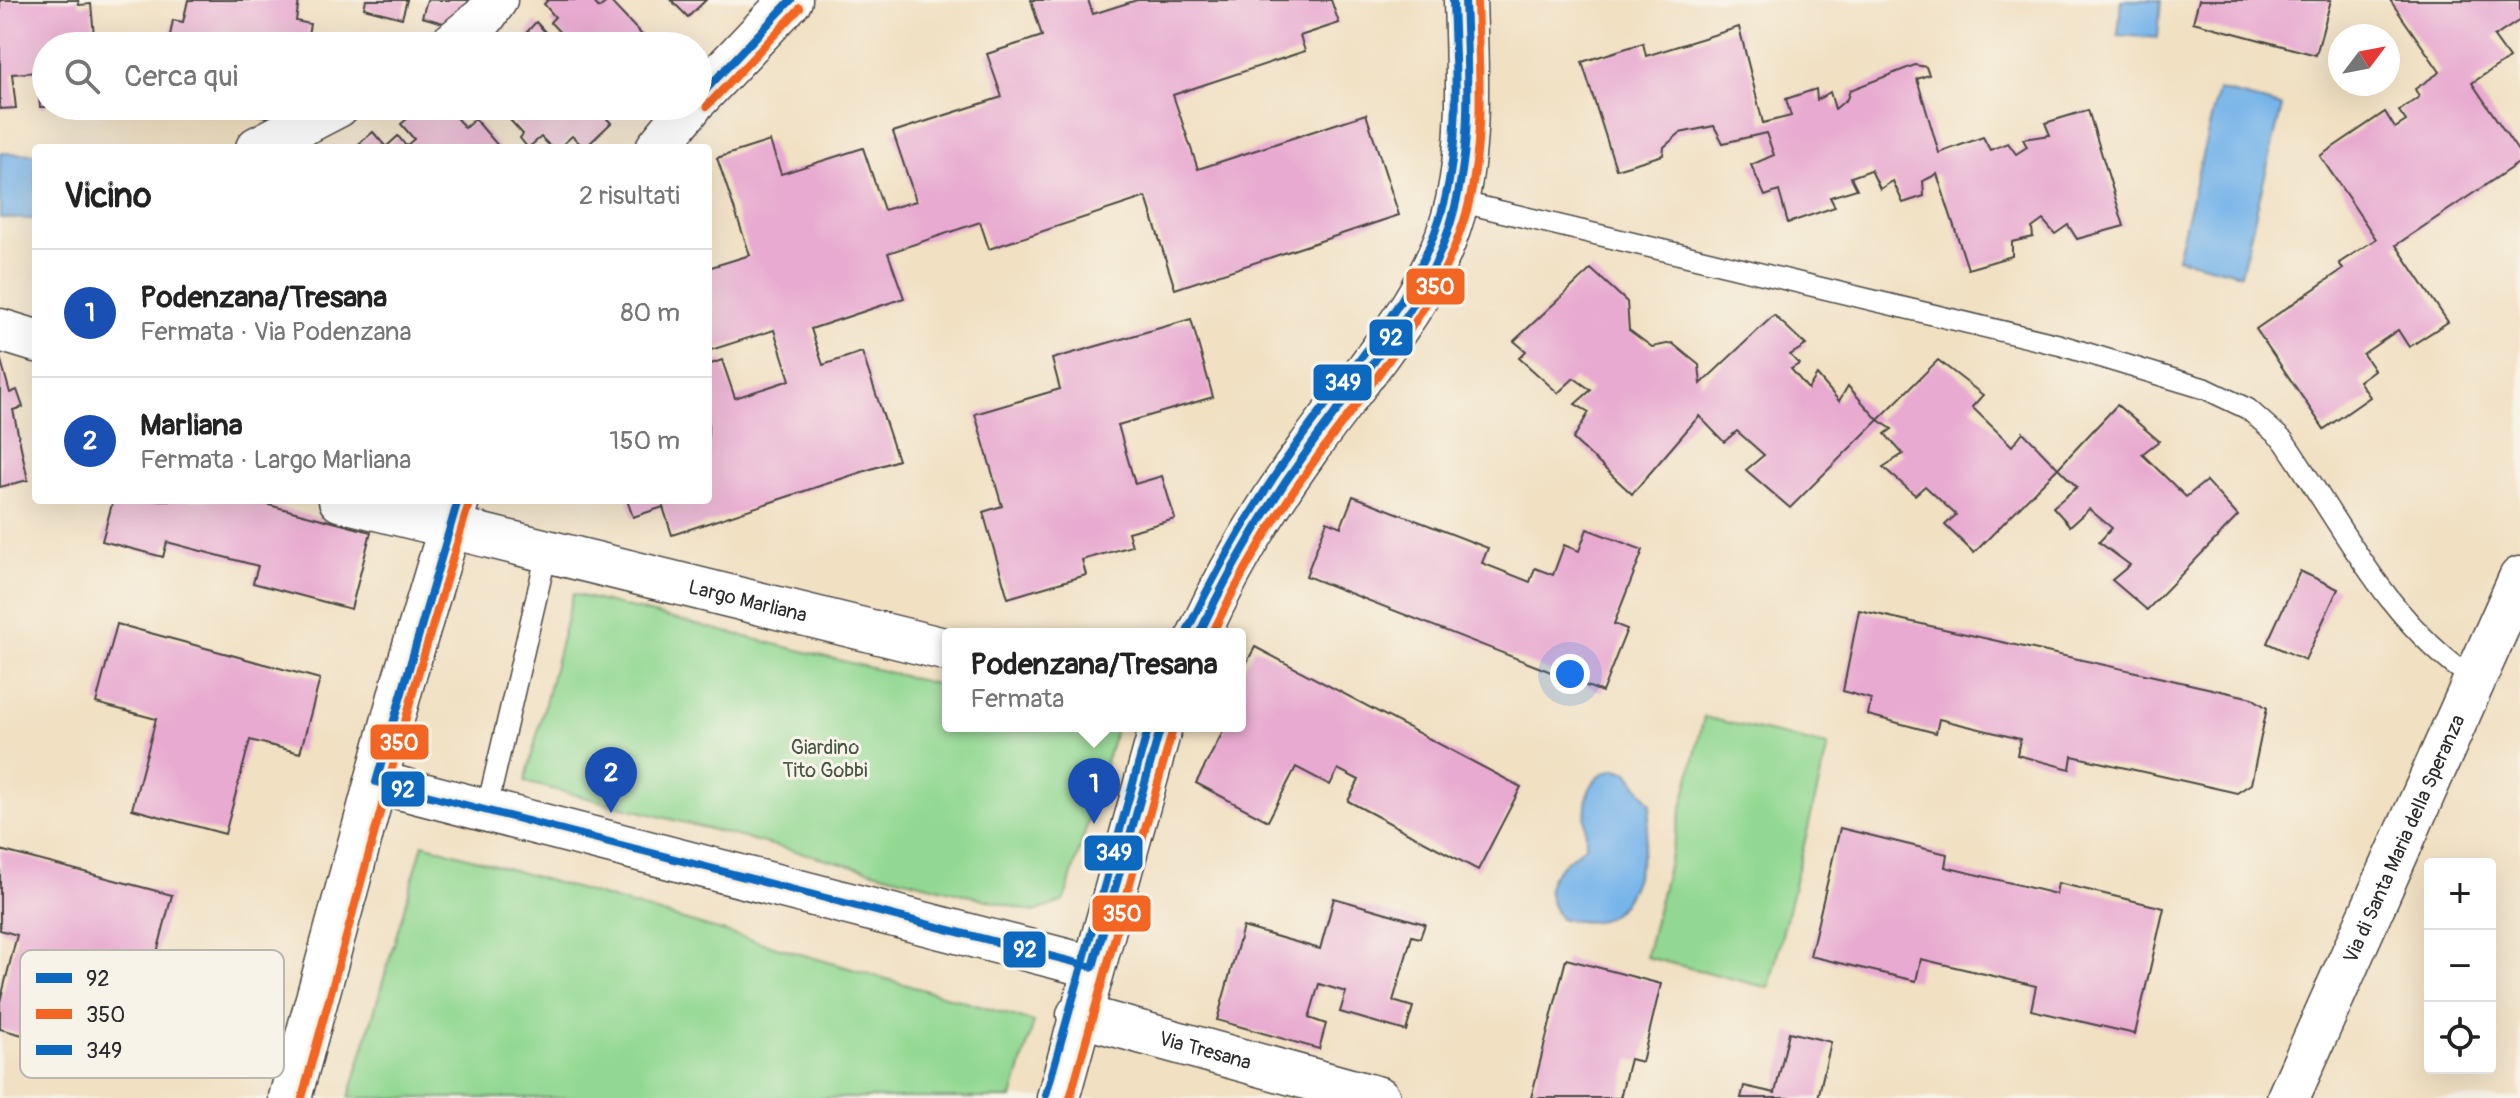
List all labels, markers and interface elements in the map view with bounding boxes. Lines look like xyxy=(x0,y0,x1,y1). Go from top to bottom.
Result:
north arrow xyxy=(2328,24,2400,96)
search box xyxy=(32,32,712,120)
icon: search xyxy=(60,54,104,98)
text: Cerca qui xyxy=(124,58,238,95)
text: Vicino xyxy=(64,175,152,218)
text: 2 risultati xyxy=(579,180,680,212)
line badge: 350 xyxy=(1405,267,1466,306)
text: 350 xyxy=(1415,273,1455,301)
text: Podenzana/Tresana xyxy=(140,279,387,316)
text: 1 xyxy=(85,297,95,329)
text: 80 m xyxy=(620,297,680,329)
text: Fermata · Via Podenzana xyxy=(140,316,412,348)
line badge: 92 xyxy=(1368,318,1414,357)
text: 92 xyxy=(1379,324,1403,352)
line badge: 349 xyxy=(1312,363,1373,402)
text: 349 xyxy=(1325,369,1361,397)
text: Marliana xyxy=(140,407,243,444)
text: 2 xyxy=(83,425,97,457)
text: 150 m xyxy=(609,425,680,457)
text: Fermata · Largo Marliana xyxy=(140,444,411,476)
street label: Largo Marliana xyxy=(686,574,810,627)
popup xyxy=(942,628,1246,732)
text: Podenzana/Tresana xyxy=(970,646,1218,683)
your location xyxy=(1550,654,1590,694)
text: Fermata xyxy=(970,683,1064,715)
street label: Via di Santa Maria della Speranza xyxy=(2337,711,2470,967)
line badge: 350 xyxy=(369,723,430,761)
text: 350 xyxy=(379,729,419,757)
park label: Giardino Tito Gobbi xyxy=(783,735,868,783)
pin: 2 xyxy=(585,747,637,813)
pin: 1 xyxy=(1068,758,1120,824)
line badge: 92 xyxy=(380,770,426,808)
text: 92 xyxy=(391,776,415,804)
line badge: 349 xyxy=(1083,834,1144,872)
text: 349 xyxy=(1096,839,1132,867)
map controls xyxy=(2424,858,2496,1074)
button: + xyxy=(2424,858,2496,930)
line badge: 350 xyxy=(1091,894,1152,933)
text: 350 xyxy=(1102,900,1142,928)
line badge: 92 xyxy=(1002,930,1047,969)
button: − xyxy=(2424,930,2496,1002)
text: 92 xyxy=(1013,936,1037,964)
legend xyxy=(20,950,284,1078)
text: 92 xyxy=(86,965,110,993)
text: 350 xyxy=(86,1001,125,1029)
button: locate xyxy=(2424,1002,2496,1074)
street label: Via Tresana xyxy=(1156,1025,1254,1075)
text: 349 xyxy=(86,1037,122,1065)

